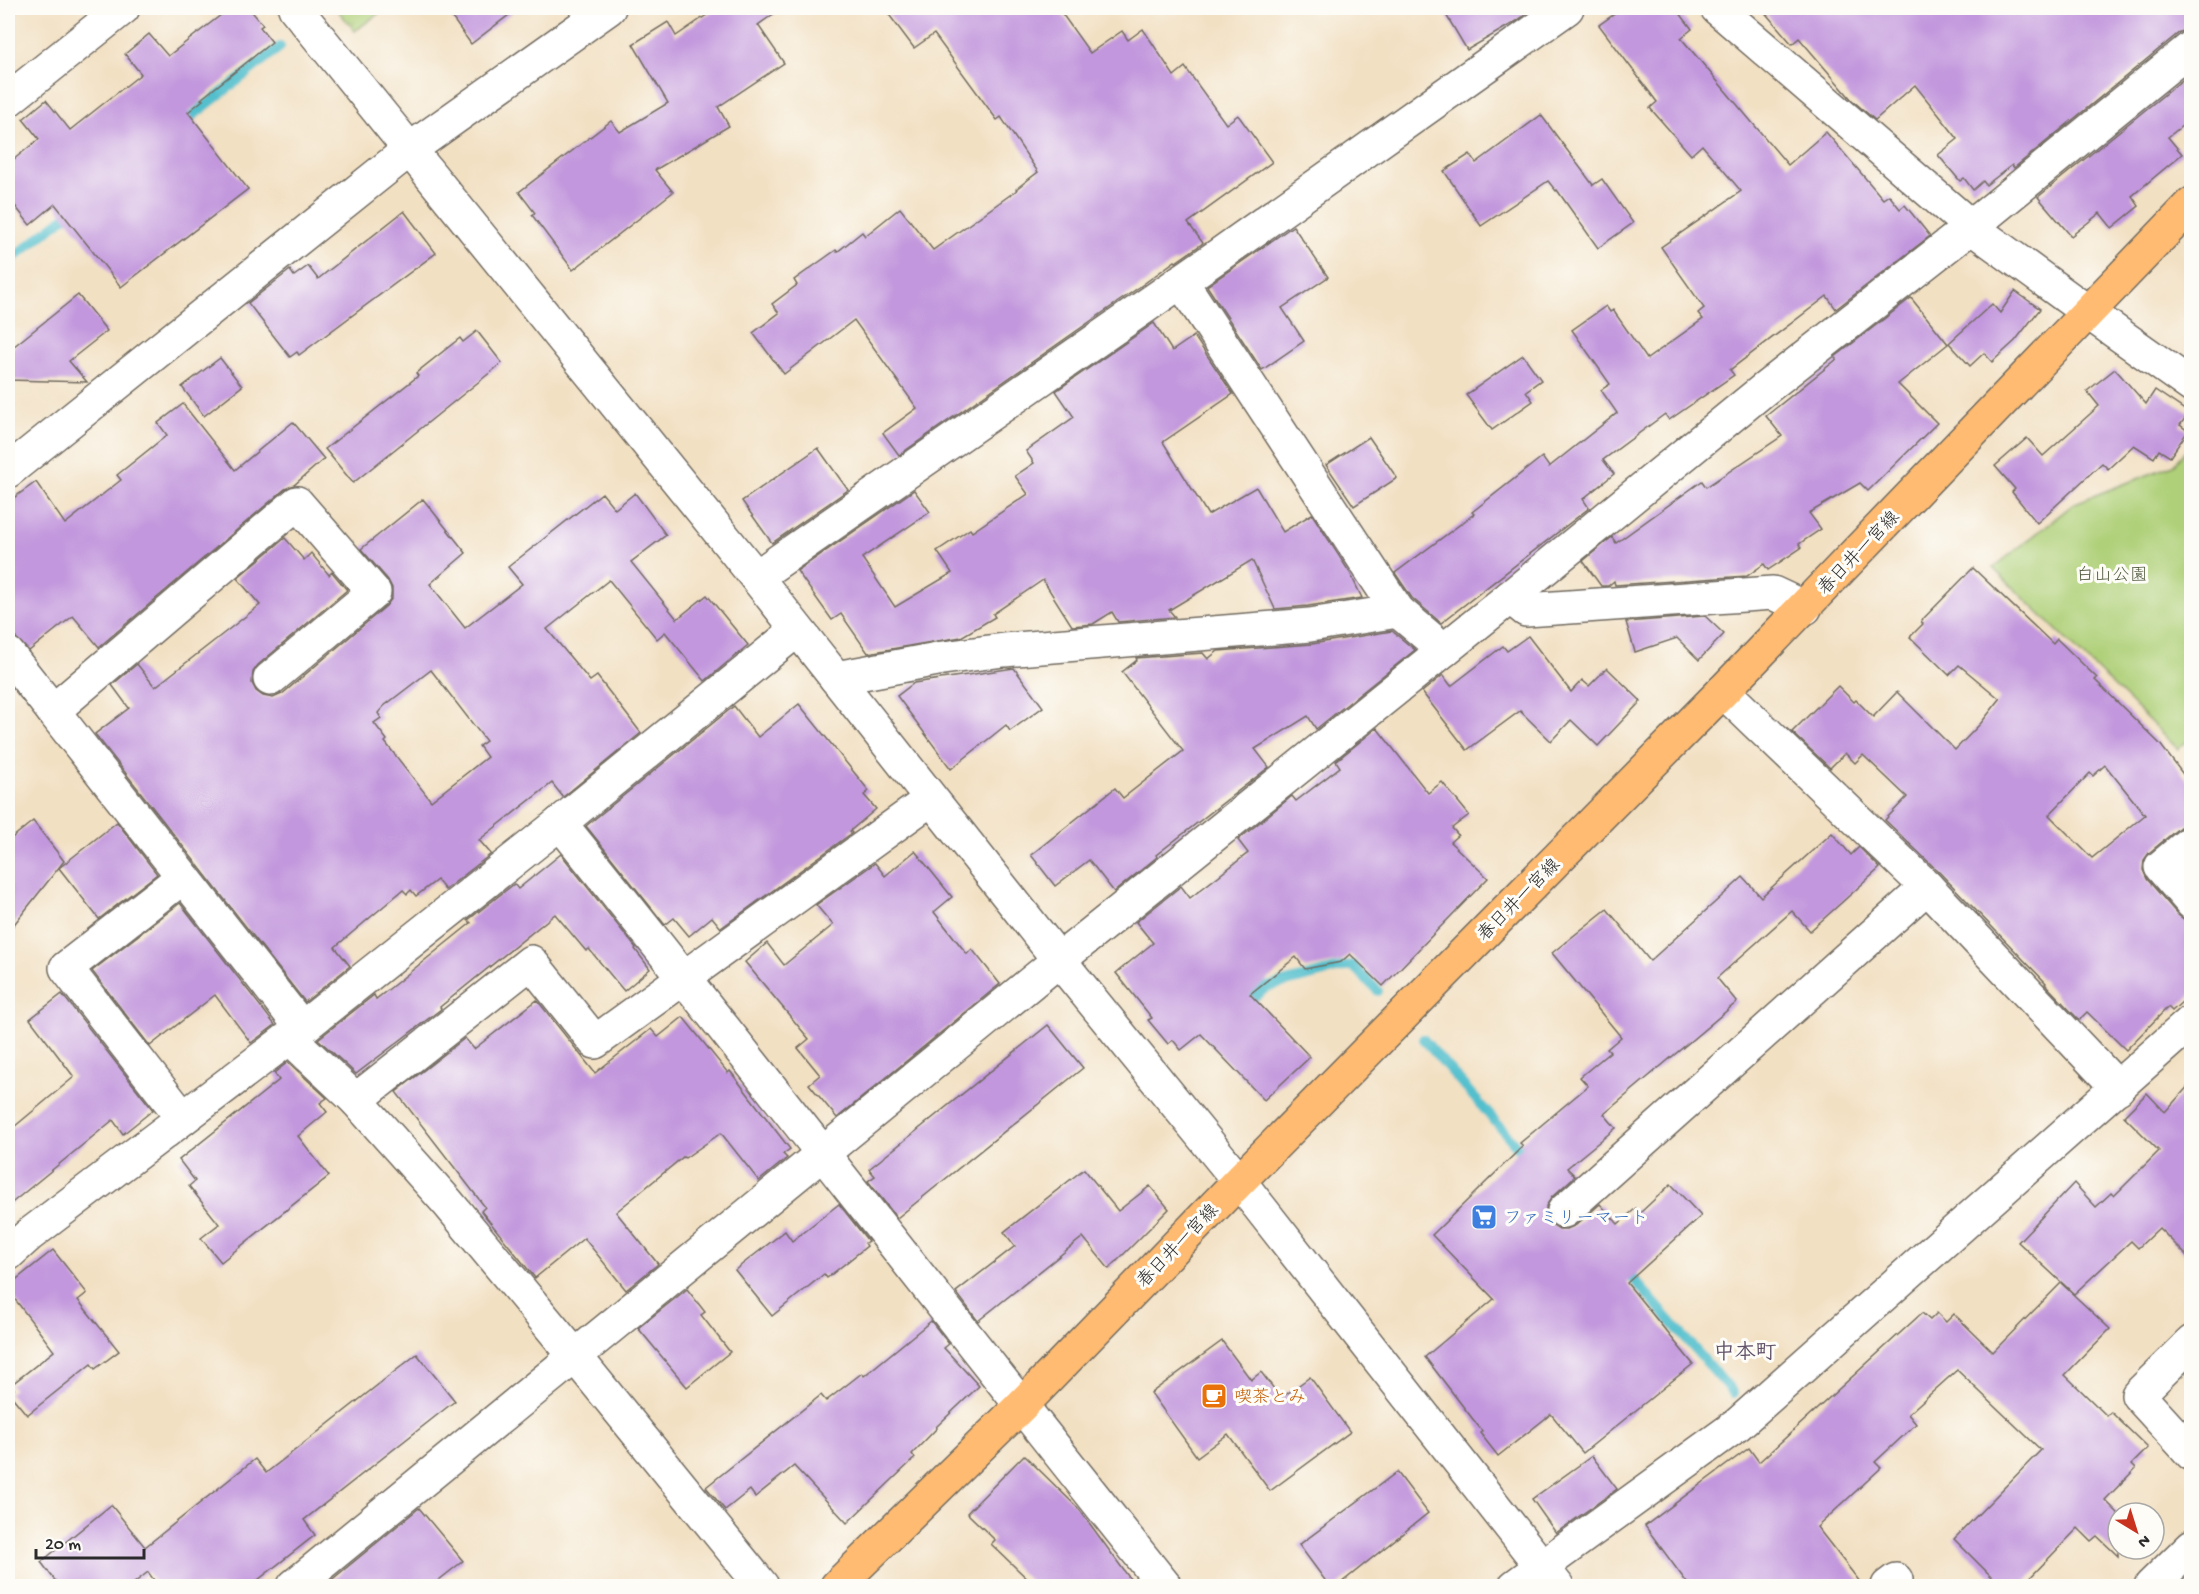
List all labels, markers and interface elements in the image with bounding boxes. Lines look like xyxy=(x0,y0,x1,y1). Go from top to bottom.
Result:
street label: 春日井一宮線 xyxy=(1814,507,1905,600)
park label: 白山公園 xyxy=(2076,565,2148,587)
street label: 春日井一宮線 xyxy=(1473,854,1565,946)
street label: 春日井一宮線 xyxy=(1133,1200,1224,1293)
supermarket icon: ファミリーマート xyxy=(1469,1202,1499,1232)
place label: ファミリーマート xyxy=(1504,1209,1648,1230)
district label: 中本町 xyxy=(1714,1340,1777,1367)
cafe icon: 喫茶とみ xyxy=(1199,1381,1229,1411)
place label: 喫茶とみ xyxy=(1234,1387,1306,1409)
north arrow xyxy=(2106,1501,2166,1561)
scale bar xyxy=(36,1522,144,1560)
text: N xyxy=(2133,1529,2153,1551)
text: 20 m xyxy=(45,1535,81,1556)

